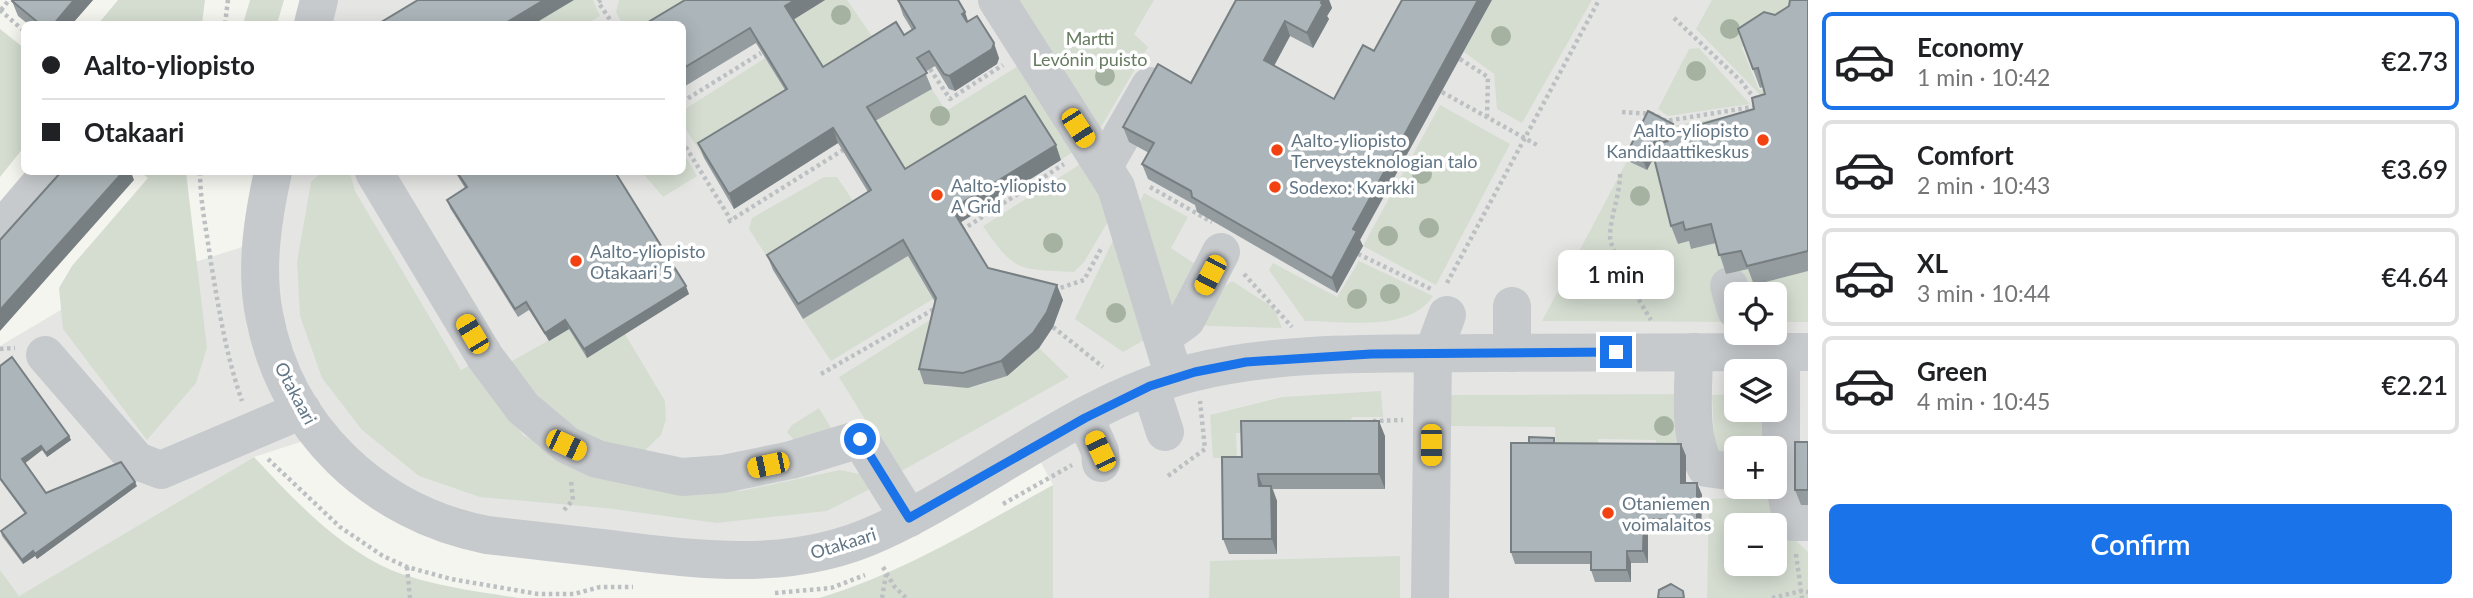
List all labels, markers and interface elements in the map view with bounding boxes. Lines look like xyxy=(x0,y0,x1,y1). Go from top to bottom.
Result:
park label: Martti Levónin puisto xyxy=(1032,27,1148,70)
icon: car xyxy=(1833,30,1896,93)
text: Economy xyxy=(1917,31,2023,63)
text: €2.73 xyxy=(2382,45,2448,77)
text: Aalto-yliopisto xyxy=(84,49,255,81)
text: 1 min · 10:42 xyxy=(1917,63,2050,91)
car xyxy=(1058,105,1099,151)
text: Otakaari xyxy=(84,116,184,148)
place label: Aalto-yliopisto Kandidaattikeskus xyxy=(1606,119,1749,162)
place label: Aalto-yliopisto Terveysteknologian talo xyxy=(1291,129,1478,172)
marker: Aalto-yliopisto Kandidaattikeskus xyxy=(1755,132,1771,148)
icon: car xyxy=(1833,138,1896,201)
text: Comfort xyxy=(1917,139,2014,171)
marker: Aalto-yliopisto Terveysteknologian talo xyxy=(1269,142,1285,158)
text: €3.69 xyxy=(2382,153,2448,185)
text: 2 min · 10:43 xyxy=(1917,171,2050,199)
place label: Aalto-yliopisto A Grid xyxy=(951,174,1067,217)
place label: Sodexo: Kvarkki xyxy=(1289,176,1414,198)
marker: Sodexo: Kvarkki xyxy=(1267,179,1283,195)
marker: Aalto-yliopisto A Grid xyxy=(929,187,945,203)
place label: Aalto-yliopisto Otakaari 5 xyxy=(590,240,706,283)
icon: car xyxy=(1833,246,1896,309)
text: XL xyxy=(1917,247,1948,279)
callout: 1 min xyxy=(1558,250,1674,300)
car xyxy=(1191,252,1230,298)
marker: Aalto-yliopisto Otakaari 5 xyxy=(568,253,584,269)
text: 1 min xyxy=(1588,260,1644,288)
text: €4.64 xyxy=(2382,261,2448,293)
text: 3 min · 10:44 xyxy=(1917,279,2050,307)
map controls xyxy=(1724,282,1787,576)
button: locate xyxy=(1724,282,1787,345)
car xyxy=(453,311,492,357)
route end xyxy=(1600,336,1632,368)
icon: car xyxy=(1833,354,1896,417)
text: Green xyxy=(1917,355,1987,387)
street label: Otakaari xyxy=(270,358,322,428)
button: layers xyxy=(1724,359,1787,422)
text: €2.21 xyxy=(2382,369,2448,401)
text: 4 min · 10:45 xyxy=(1917,387,2050,415)
route start xyxy=(844,423,876,455)
car xyxy=(1421,424,1442,466)
car xyxy=(543,427,590,463)
car xyxy=(1082,428,1119,474)
button: + xyxy=(1724,436,1787,499)
car xyxy=(746,450,791,480)
place label: Otaniemen voimalaitos xyxy=(1622,492,1711,535)
button: Confirm xyxy=(1829,504,2452,584)
marker: Otaniemen voimalaitos xyxy=(1600,505,1616,521)
button: − xyxy=(1724,513,1787,576)
street label: Otakaari xyxy=(807,523,879,563)

